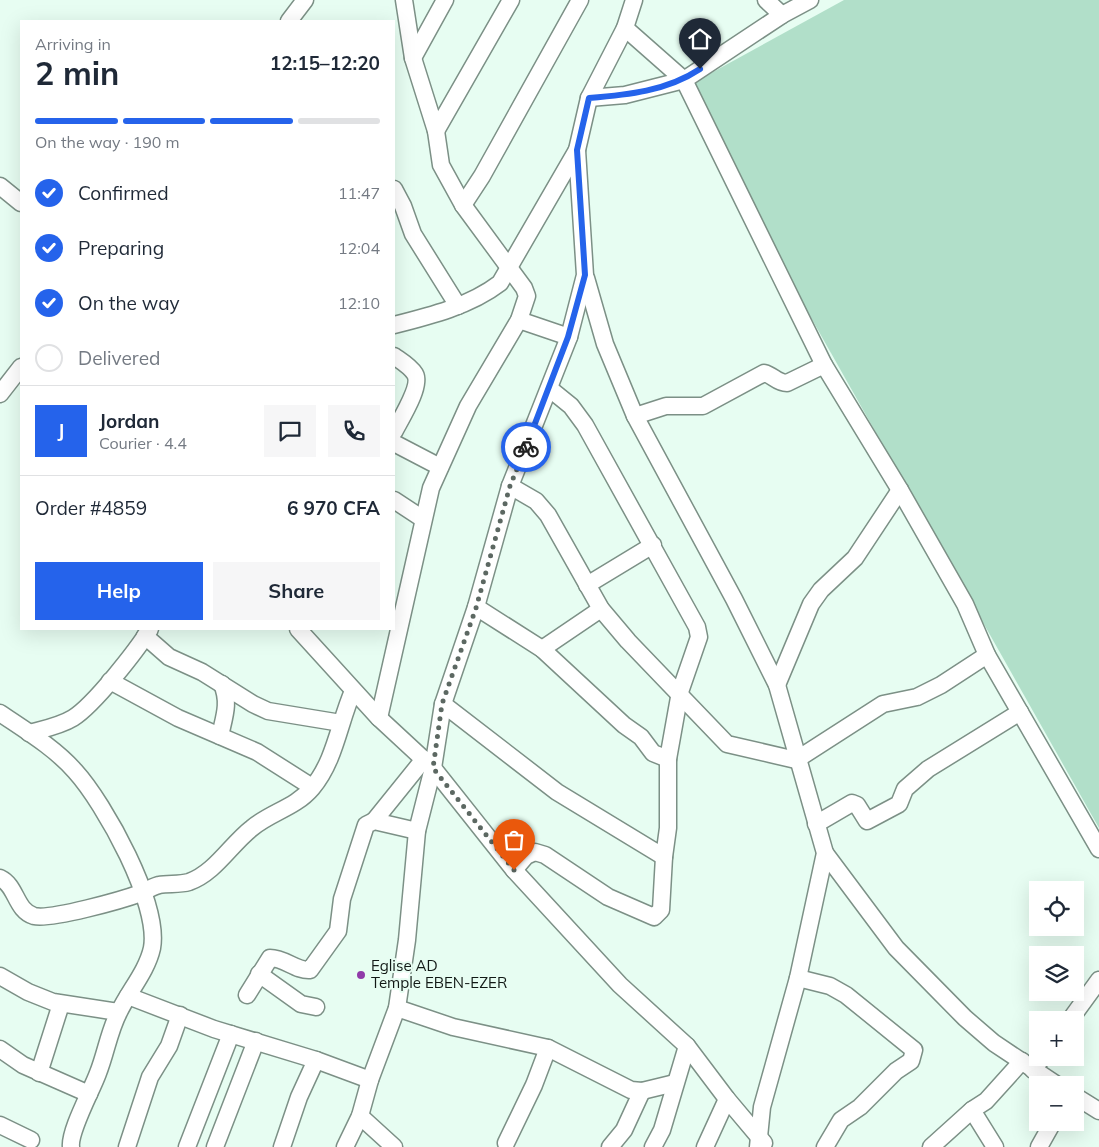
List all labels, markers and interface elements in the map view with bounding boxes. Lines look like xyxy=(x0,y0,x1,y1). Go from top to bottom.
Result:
pin xyxy=(679,18,721,69)
icon: home xyxy=(686,25,714,53)
text: Arriving in xyxy=(35,34,111,54)
text: 12:15–12:20 xyxy=(270,51,380,75)
text: 2 min xyxy=(35,53,119,93)
text: On the way · 190 m xyxy=(35,132,180,152)
icon: check xyxy=(35,179,63,207)
text: Confirmed xyxy=(78,181,169,205)
text: 11:47 xyxy=(338,183,380,203)
icon: check xyxy=(35,234,63,262)
text: Preparing xyxy=(78,236,164,260)
text: 12:04 xyxy=(338,238,380,258)
icon: check xyxy=(35,289,63,317)
text: On the way xyxy=(78,291,180,315)
text: 12:10 xyxy=(338,293,380,313)
text: Delivered xyxy=(78,346,160,370)
button: chat xyxy=(264,405,316,457)
button: phone xyxy=(328,405,380,457)
text: Jordan xyxy=(99,409,159,433)
text: J xyxy=(58,419,64,443)
courier xyxy=(501,422,551,472)
text: Courier · 4.4 xyxy=(99,433,187,453)
icon: bike xyxy=(512,433,540,461)
text: Order #4859 xyxy=(35,496,147,520)
text: 6 970 CFA xyxy=(287,496,380,520)
button: Help xyxy=(35,562,203,620)
button: Share xyxy=(213,562,380,620)
pin xyxy=(493,819,535,870)
icon: bag xyxy=(500,826,528,854)
map controls xyxy=(1029,881,1084,1131)
button: locate xyxy=(1029,881,1084,936)
button: layers xyxy=(1029,946,1084,1001)
place label: Eglise AD Temple EBEN-EZER xyxy=(371,956,507,992)
marker: Eglise AD Temple EBEN-EZER xyxy=(355,969,367,981)
button: + xyxy=(1029,1011,1084,1066)
button: − xyxy=(1029,1076,1084,1131)

